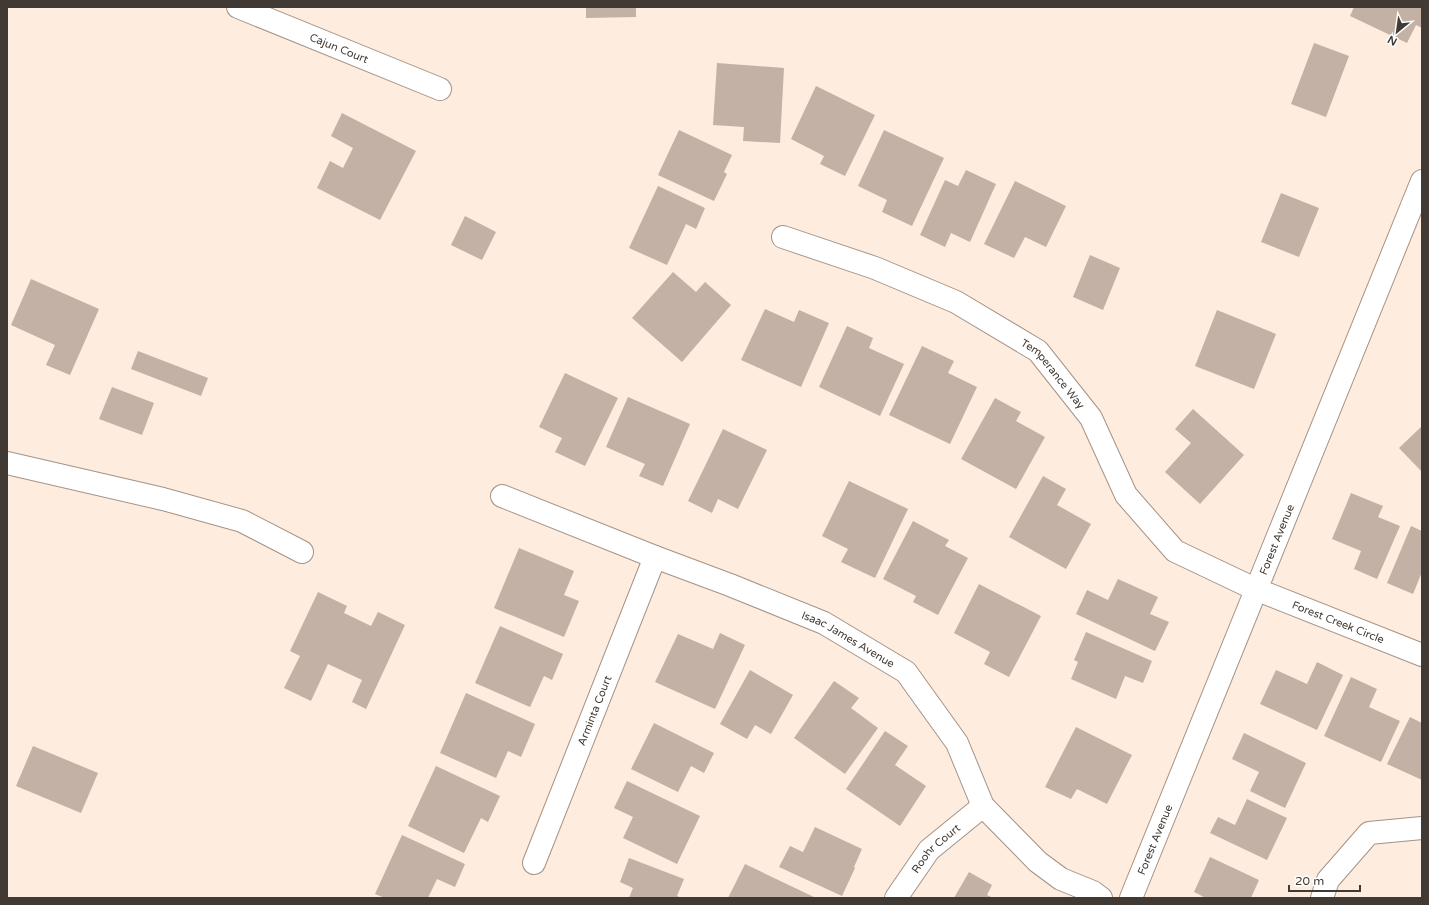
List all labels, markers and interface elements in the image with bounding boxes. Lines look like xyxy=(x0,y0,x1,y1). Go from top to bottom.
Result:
north arrow xyxy=(1377,12,1417,52)
street label: Cajun Court xyxy=(308,30,370,66)
text: N xyxy=(1385,32,1399,48)
street label: Temperance Way xyxy=(1019,336,1088,411)
street label: Forest Avenue xyxy=(1256,502,1297,577)
street label: Forest Creek Circle xyxy=(1290,598,1386,646)
street label: Isaac James Avenue xyxy=(800,608,897,670)
street label: Arminta Court xyxy=(575,674,614,747)
street label: Forest Avenue xyxy=(1135,802,1175,877)
street label: Roohr Court xyxy=(909,821,963,875)
scale bar xyxy=(1289,867,1360,893)
text: 20 m xyxy=(1295,874,1324,888)

